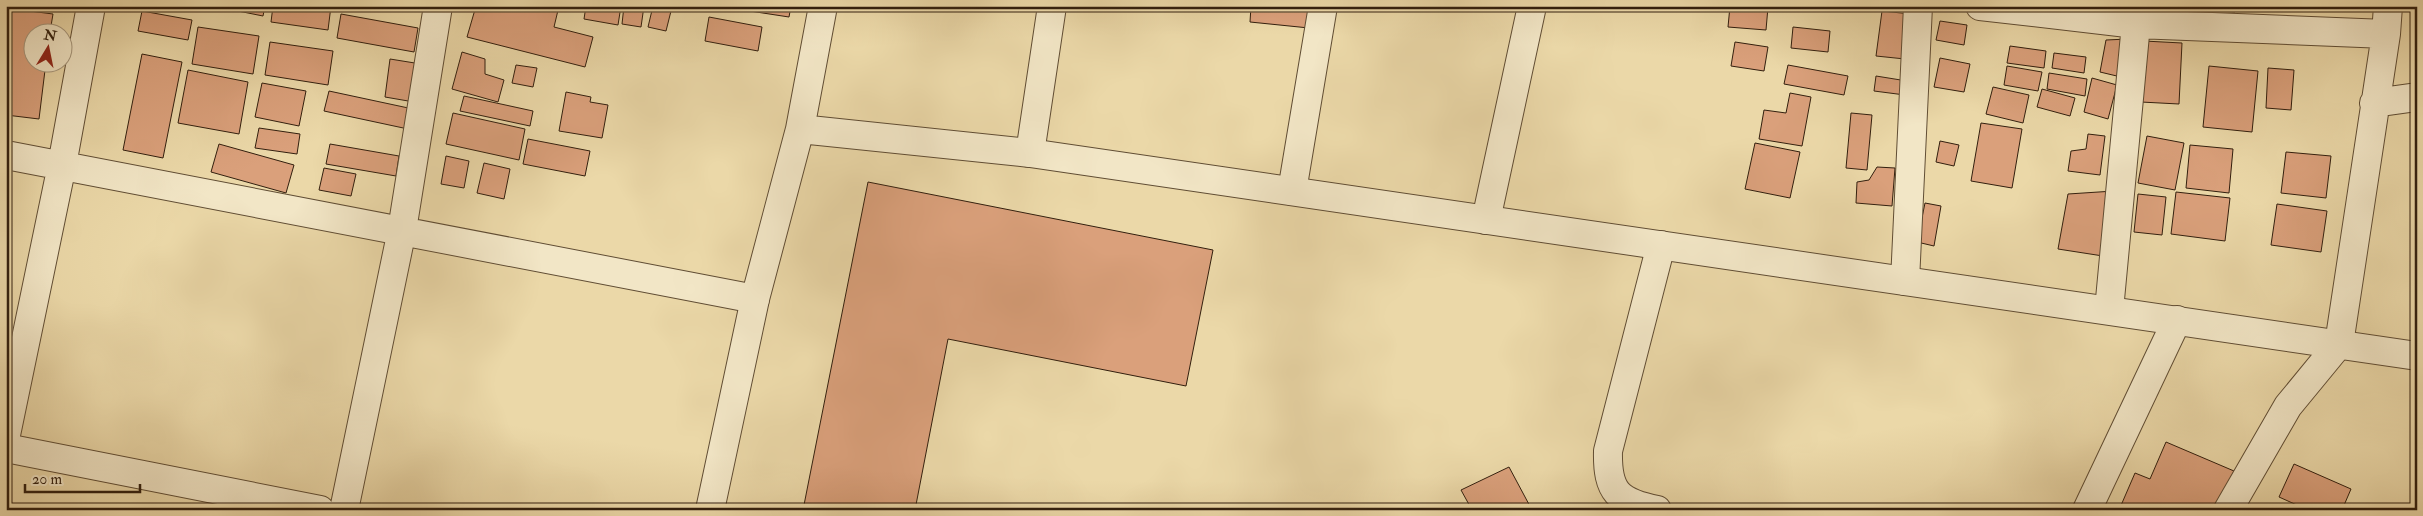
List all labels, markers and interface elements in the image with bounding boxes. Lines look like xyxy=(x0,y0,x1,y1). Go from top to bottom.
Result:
north arrow xyxy=(22,22,72,72)
text: N xyxy=(42,26,58,45)
scale bar xyxy=(25,461,140,493)
text: 20 m xyxy=(32,470,62,489)

